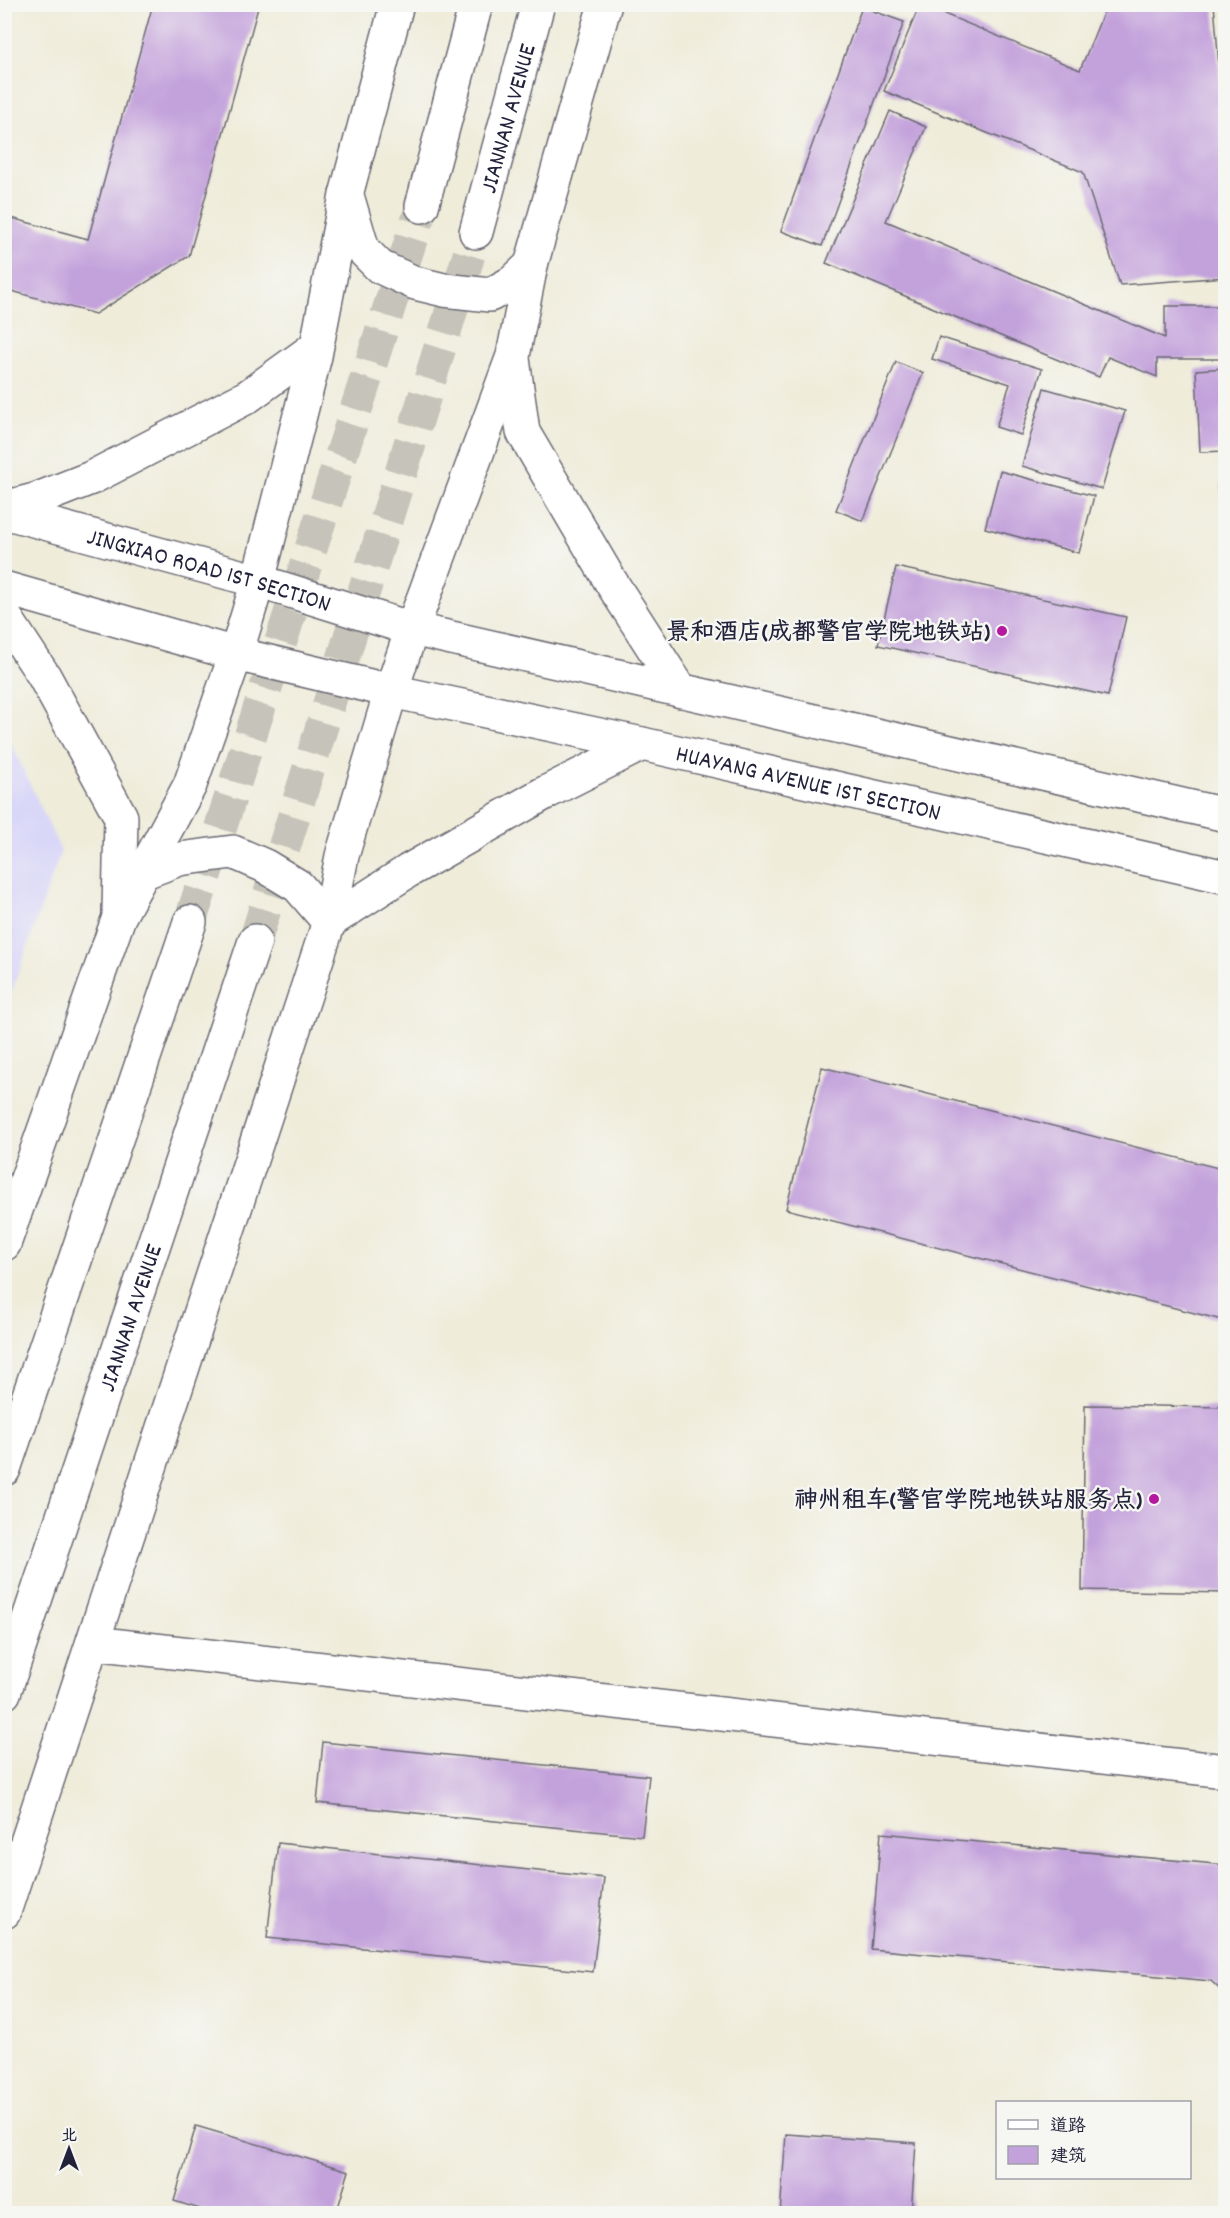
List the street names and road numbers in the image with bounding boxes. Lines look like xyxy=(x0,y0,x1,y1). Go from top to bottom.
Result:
street label: JIANNAN AVENUE xyxy=(473,40,546,197)
street label: JINGXIAO ROAD 1ST SECTION xyxy=(83,521,335,623)
street label: HUAYANG AVENUE 1ST SECTION xyxy=(672,738,944,832)
street label: JIANNAN AVENUE xyxy=(92,1240,173,1396)

